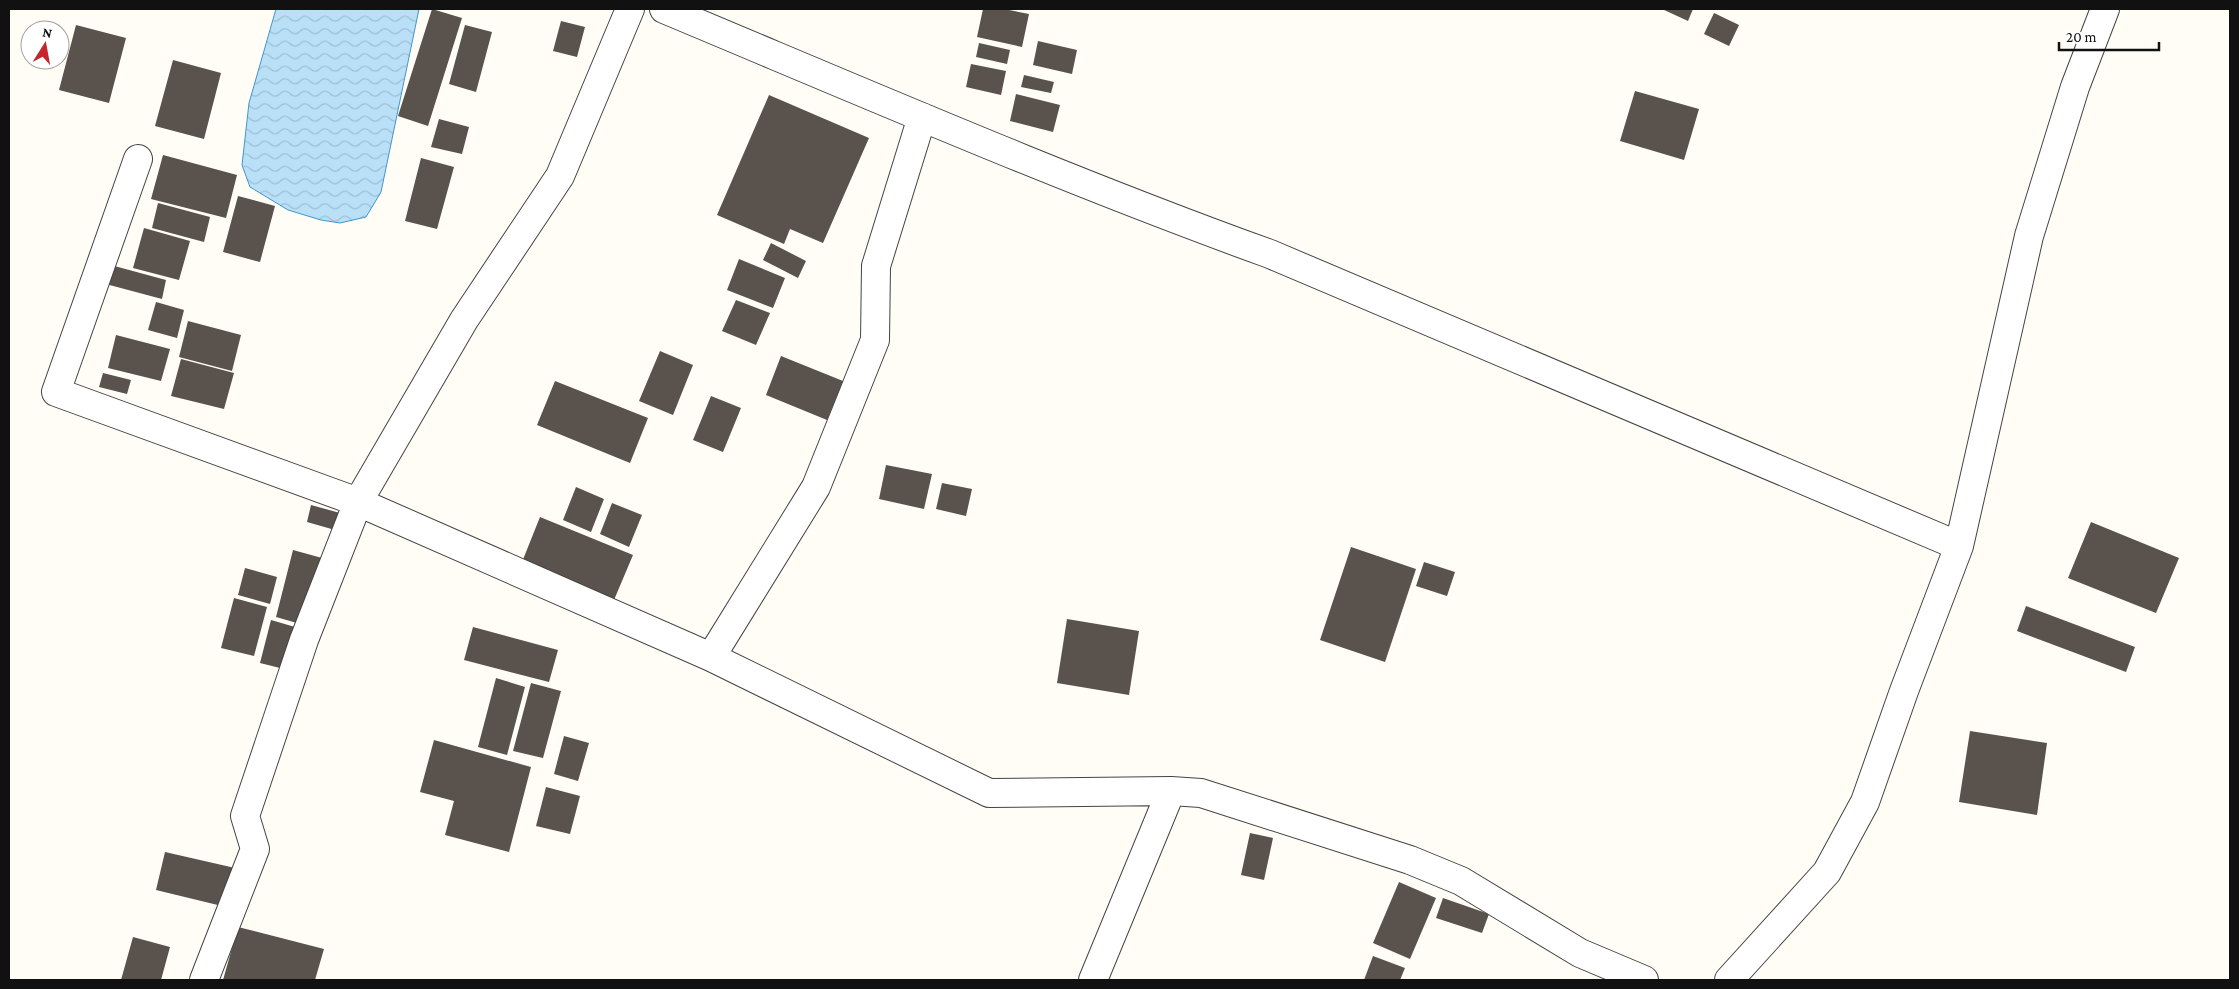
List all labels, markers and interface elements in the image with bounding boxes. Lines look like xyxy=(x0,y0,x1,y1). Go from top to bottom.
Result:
north arrow xyxy=(20,20,70,70)
scale bar xyxy=(2059,20,2159,52)
text: N xyxy=(41,23,54,41)
text: 20 m xyxy=(2066,29,2097,45)

